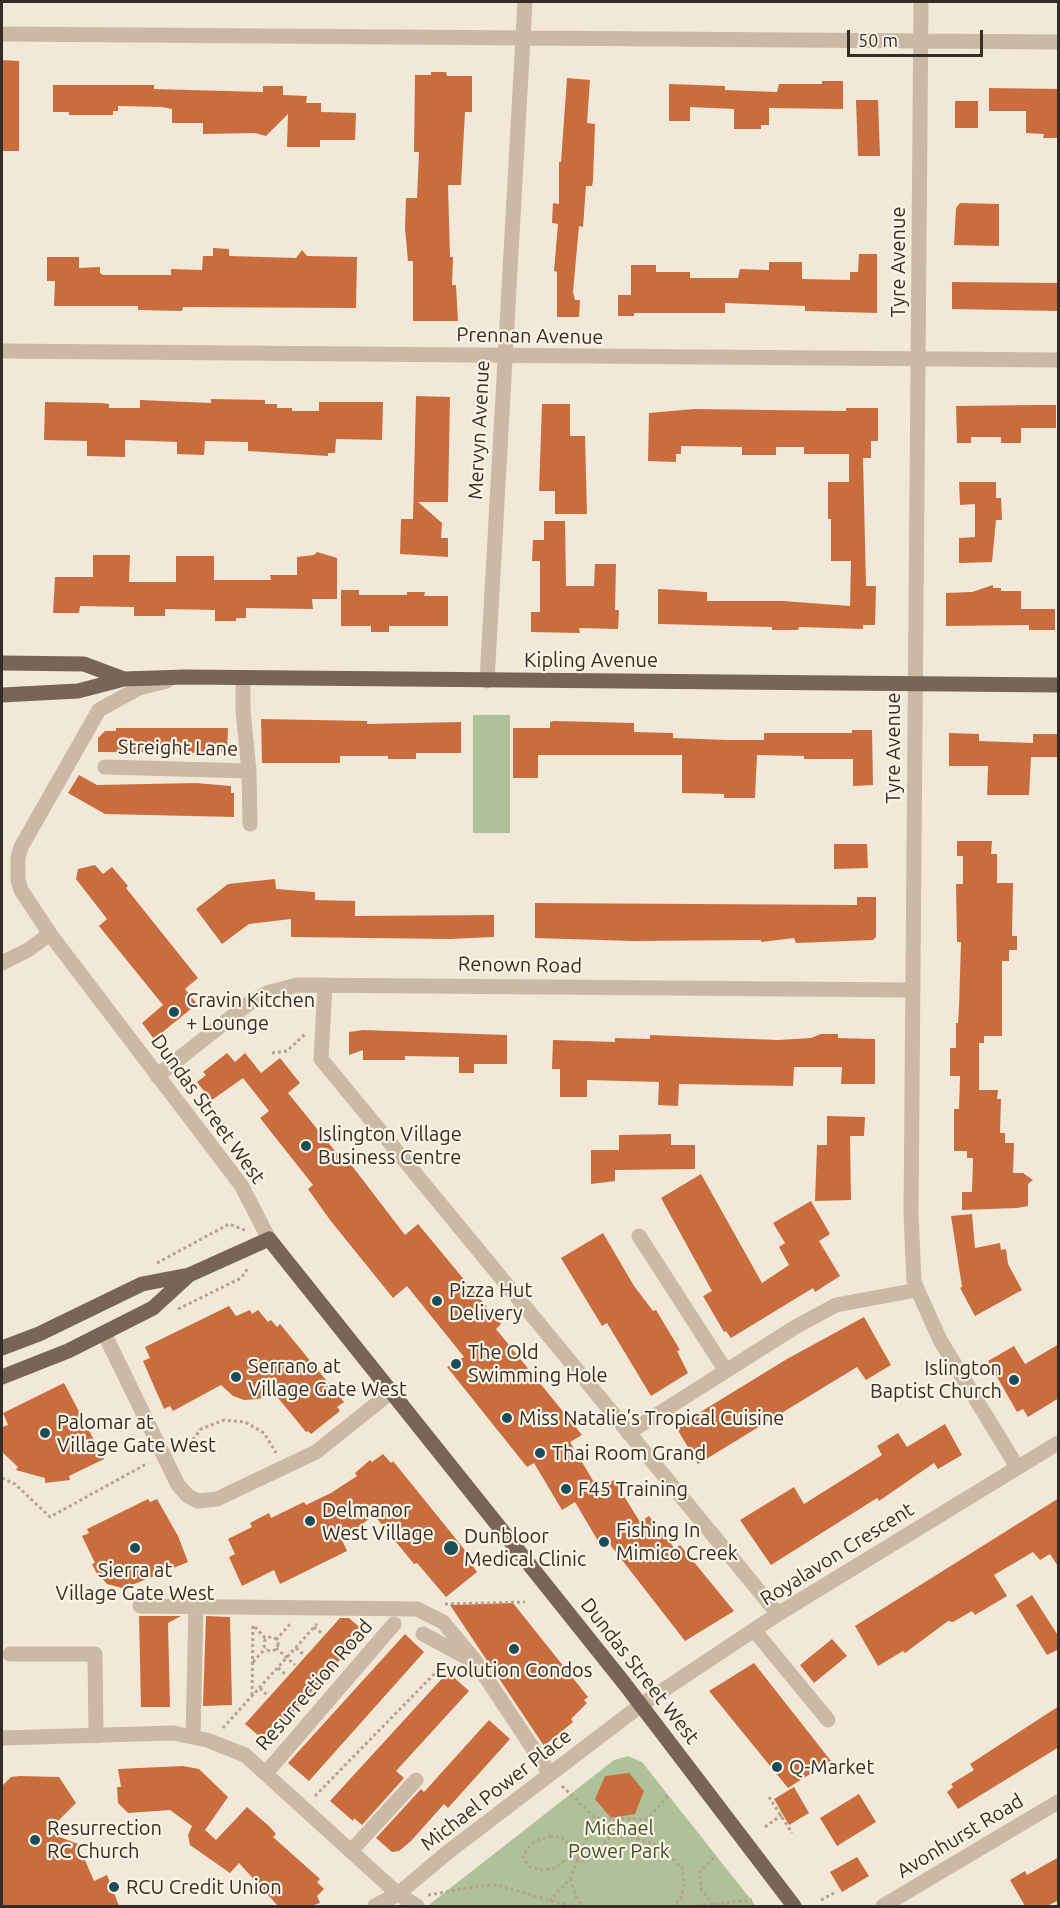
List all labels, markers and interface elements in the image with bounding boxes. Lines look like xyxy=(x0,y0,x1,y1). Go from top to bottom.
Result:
scale bar xyxy=(850,18,986,56)
text: 50 m xyxy=(858,30,898,50)
street label: Tyre Avenue xyxy=(886,207,910,317)
street label: Prennan Avenue xyxy=(456,323,604,349)
street label: Mervyn Avenue xyxy=(463,360,495,500)
street label: Kipling Avenue xyxy=(524,648,658,672)
street label: Tyre Avenue xyxy=(881,693,905,803)
street label: Streight Lane xyxy=(118,735,238,761)
street label: Renown Road xyxy=(458,952,582,978)
place label: Cravin Kitchen + Lounge xyxy=(186,988,315,1035)
marker: Cravin Kitchen + Lounge xyxy=(167,1005,181,1019)
street label: Dundas Street West xyxy=(146,1030,270,1188)
place label: Islington Village Business Centre xyxy=(318,1122,462,1169)
marker: Islington Village Business Centre xyxy=(299,1139,313,1153)
place label: Pizza Hut Delivery xyxy=(449,1278,532,1325)
marker: Pizza Hut Delivery xyxy=(430,1294,444,1308)
place label: The Old Swimming Hole xyxy=(468,1340,608,1387)
place label: Serrano at Village Gate West xyxy=(248,1354,407,1401)
place label: Islington Baptist Church xyxy=(870,1356,1002,1403)
marker: The Old Swimming Hole xyxy=(449,1357,463,1371)
marker: Serrano at Village Gate West xyxy=(229,1370,243,1384)
marker: Islington Baptist Church xyxy=(1007,1373,1021,1387)
place label: Miss Natalie’s Tropical Cuisine xyxy=(519,1406,784,1430)
place label: Palomar at Village Gate West xyxy=(57,1410,216,1457)
marker: Miss Natalie’s Tropical Cuisine xyxy=(500,1411,514,1425)
marker: Palomar at Village Gate West xyxy=(38,1426,52,1440)
place label: Thai Room Grand xyxy=(552,1441,706,1465)
marker: Thai Room Grand xyxy=(533,1446,547,1460)
place label: F45 Training xyxy=(578,1477,688,1501)
marker: F45 Training xyxy=(559,1482,573,1496)
street label: Royalavon Crescent xyxy=(756,1497,918,1611)
place label: Delmanor West Village xyxy=(322,1498,434,1545)
marker: Delmanor West Village xyxy=(303,1514,317,1528)
place label: Fishing In Mimico Creek xyxy=(616,1518,738,1565)
place label: Dunbloor Medical Clinic xyxy=(464,1524,586,1571)
marker: Fishing In Mimico Creek xyxy=(597,1535,611,1549)
marker: Dunbloor Medical Clinic xyxy=(442,1539,460,1557)
marker: Sierra at Village Gate West xyxy=(128,1541,142,1555)
place label: Sierra at Village Gate West xyxy=(56,1558,214,1605)
street label: Dundas Street West xyxy=(576,1593,704,1749)
street label: Resurrection Road xyxy=(251,1615,377,1755)
marker: Evolution Condos xyxy=(507,1642,521,1656)
place label: Evolution Condos xyxy=(436,1658,592,1682)
street label: Michael Power Place xyxy=(416,1724,576,1856)
place label: Q-Market xyxy=(789,1755,874,1779)
marker: Q-Market xyxy=(770,1760,784,1774)
street label: Avonhurst Road xyxy=(892,1789,1028,1883)
place label: Resurrection RC Church xyxy=(47,1816,162,1863)
park label: Michael Power Park xyxy=(568,1816,670,1863)
marker: Resurrection RC Church xyxy=(28,1833,42,1847)
place label: RCU Credit Union xyxy=(126,1875,282,1899)
marker: RCU Credit Union xyxy=(107,1880,121,1894)

